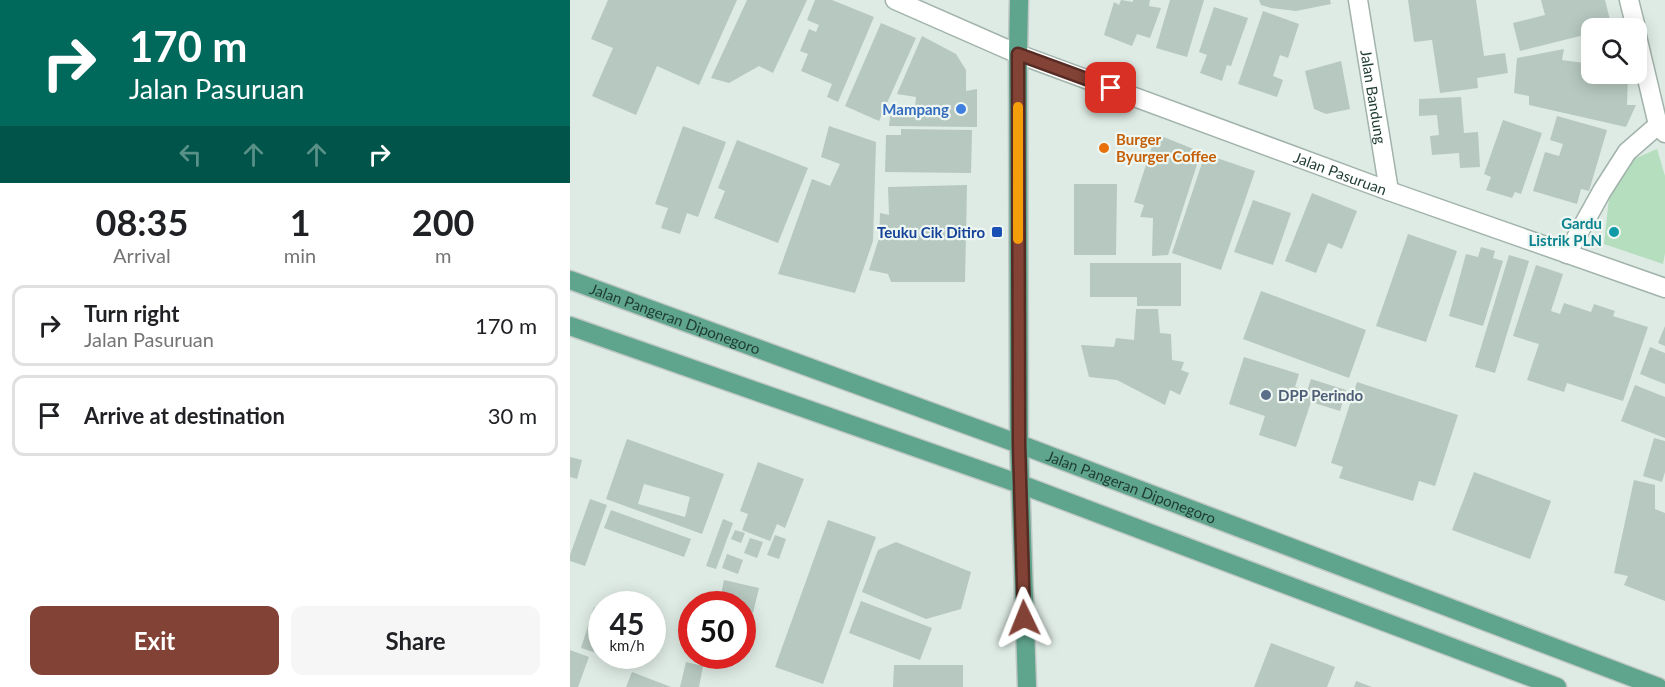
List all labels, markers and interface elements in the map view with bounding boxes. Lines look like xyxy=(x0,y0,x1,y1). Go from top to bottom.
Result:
map controls xyxy=(1581,18,1647,84)
button: search xyxy=(1581,18,1647,84)
text: 170 m xyxy=(129,21,247,71)
icon: right xyxy=(30,24,108,102)
street label: Jalan Bandung xyxy=(1357,48,1390,145)
pin xyxy=(1085,62,1136,113)
icon: arrive xyxy=(1094,71,1127,104)
text: Jalan Pasuruan xyxy=(129,72,304,105)
place label: Mampang xyxy=(882,100,949,118)
marker: Mampang xyxy=(954,102,968,116)
place label: Burger Byurger Coffee xyxy=(1116,130,1217,165)
icon: left xyxy=(174,138,207,171)
icon: ahead xyxy=(237,138,270,171)
icon: ahead xyxy=(300,138,333,171)
icon: right xyxy=(363,138,396,171)
marker: Burger Byurger Coffee xyxy=(1097,141,1111,155)
street label: Jalan Pasuruan xyxy=(1292,148,1389,198)
text: 08:35 xyxy=(96,200,188,244)
text: 1 xyxy=(290,200,311,244)
text: 200 xyxy=(412,200,474,244)
place label: Gardu Listrik PLN xyxy=(1529,214,1602,249)
place label: Teuku Cik Ditiro xyxy=(877,223,985,241)
marker: Teuku Cik Ditiro xyxy=(990,225,1004,239)
marker: Gardu Listrik PLN xyxy=(1607,225,1621,239)
text: Arrival xyxy=(113,243,171,267)
text: min xyxy=(284,243,316,267)
text: m xyxy=(435,243,451,267)
street label: Jalan Pangeran Diponegoro xyxy=(588,279,763,358)
text: Turn right xyxy=(84,300,179,327)
icon: right xyxy=(33,309,66,342)
text: 170 m xyxy=(475,312,537,339)
text: Jalan Pasuruan xyxy=(84,327,214,351)
place label: DPP Perindo xyxy=(1278,386,1364,404)
marker: DPP Perindo xyxy=(1259,388,1273,402)
icon: arrive xyxy=(33,399,66,432)
text: Arrive at destination xyxy=(84,402,285,429)
text: 30 m xyxy=(488,402,537,429)
street label: Jalan Pangeran Diponegoro xyxy=(1044,446,1218,527)
position arrow xyxy=(992,586,1056,650)
speed limit sign: 50 xyxy=(678,591,756,669)
text: 45 xyxy=(610,605,644,641)
button: Exit xyxy=(30,606,279,675)
button: Share xyxy=(291,606,540,675)
text: km/h xyxy=(609,636,645,654)

